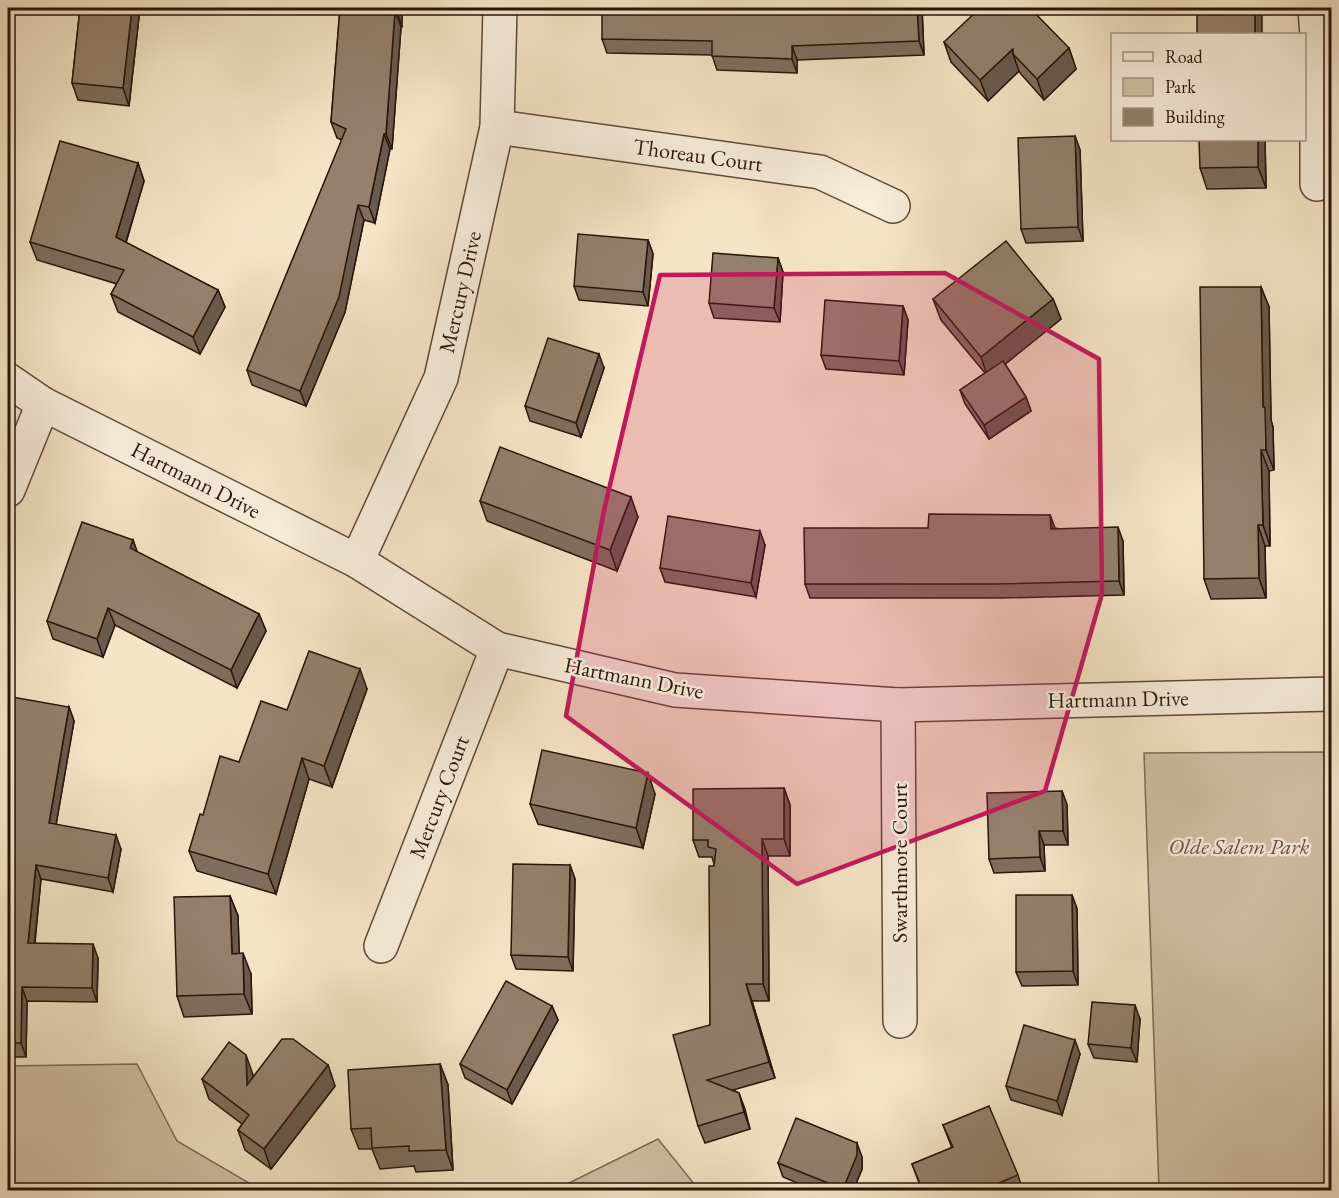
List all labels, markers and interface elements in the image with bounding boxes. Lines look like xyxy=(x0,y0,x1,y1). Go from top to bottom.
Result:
legend xyxy=(1111,33,1306,141)
text: Road xyxy=(1165,45,1204,68)
text: Park xyxy=(1165,75,1196,98)
text: Building xyxy=(1165,105,1225,128)
street label: Thoreau Court xyxy=(632,132,764,178)
street label: Mercury Drive xyxy=(432,228,488,356)
street label: Hartmann Drive xyxy=(126,435,266,525)
street label: Hartmann Drive xyxy=(562,650,707,706)
street label: Hartmann Drive xyxy=(1047,683,1189,715)
street label: Mercury Court xyxy=(402,731,476,863)
street label: Swarthmore Court xyxy=(885,783,914,943)
park label: Olde Salem Park xyxy=(1168,832,1310,861)

